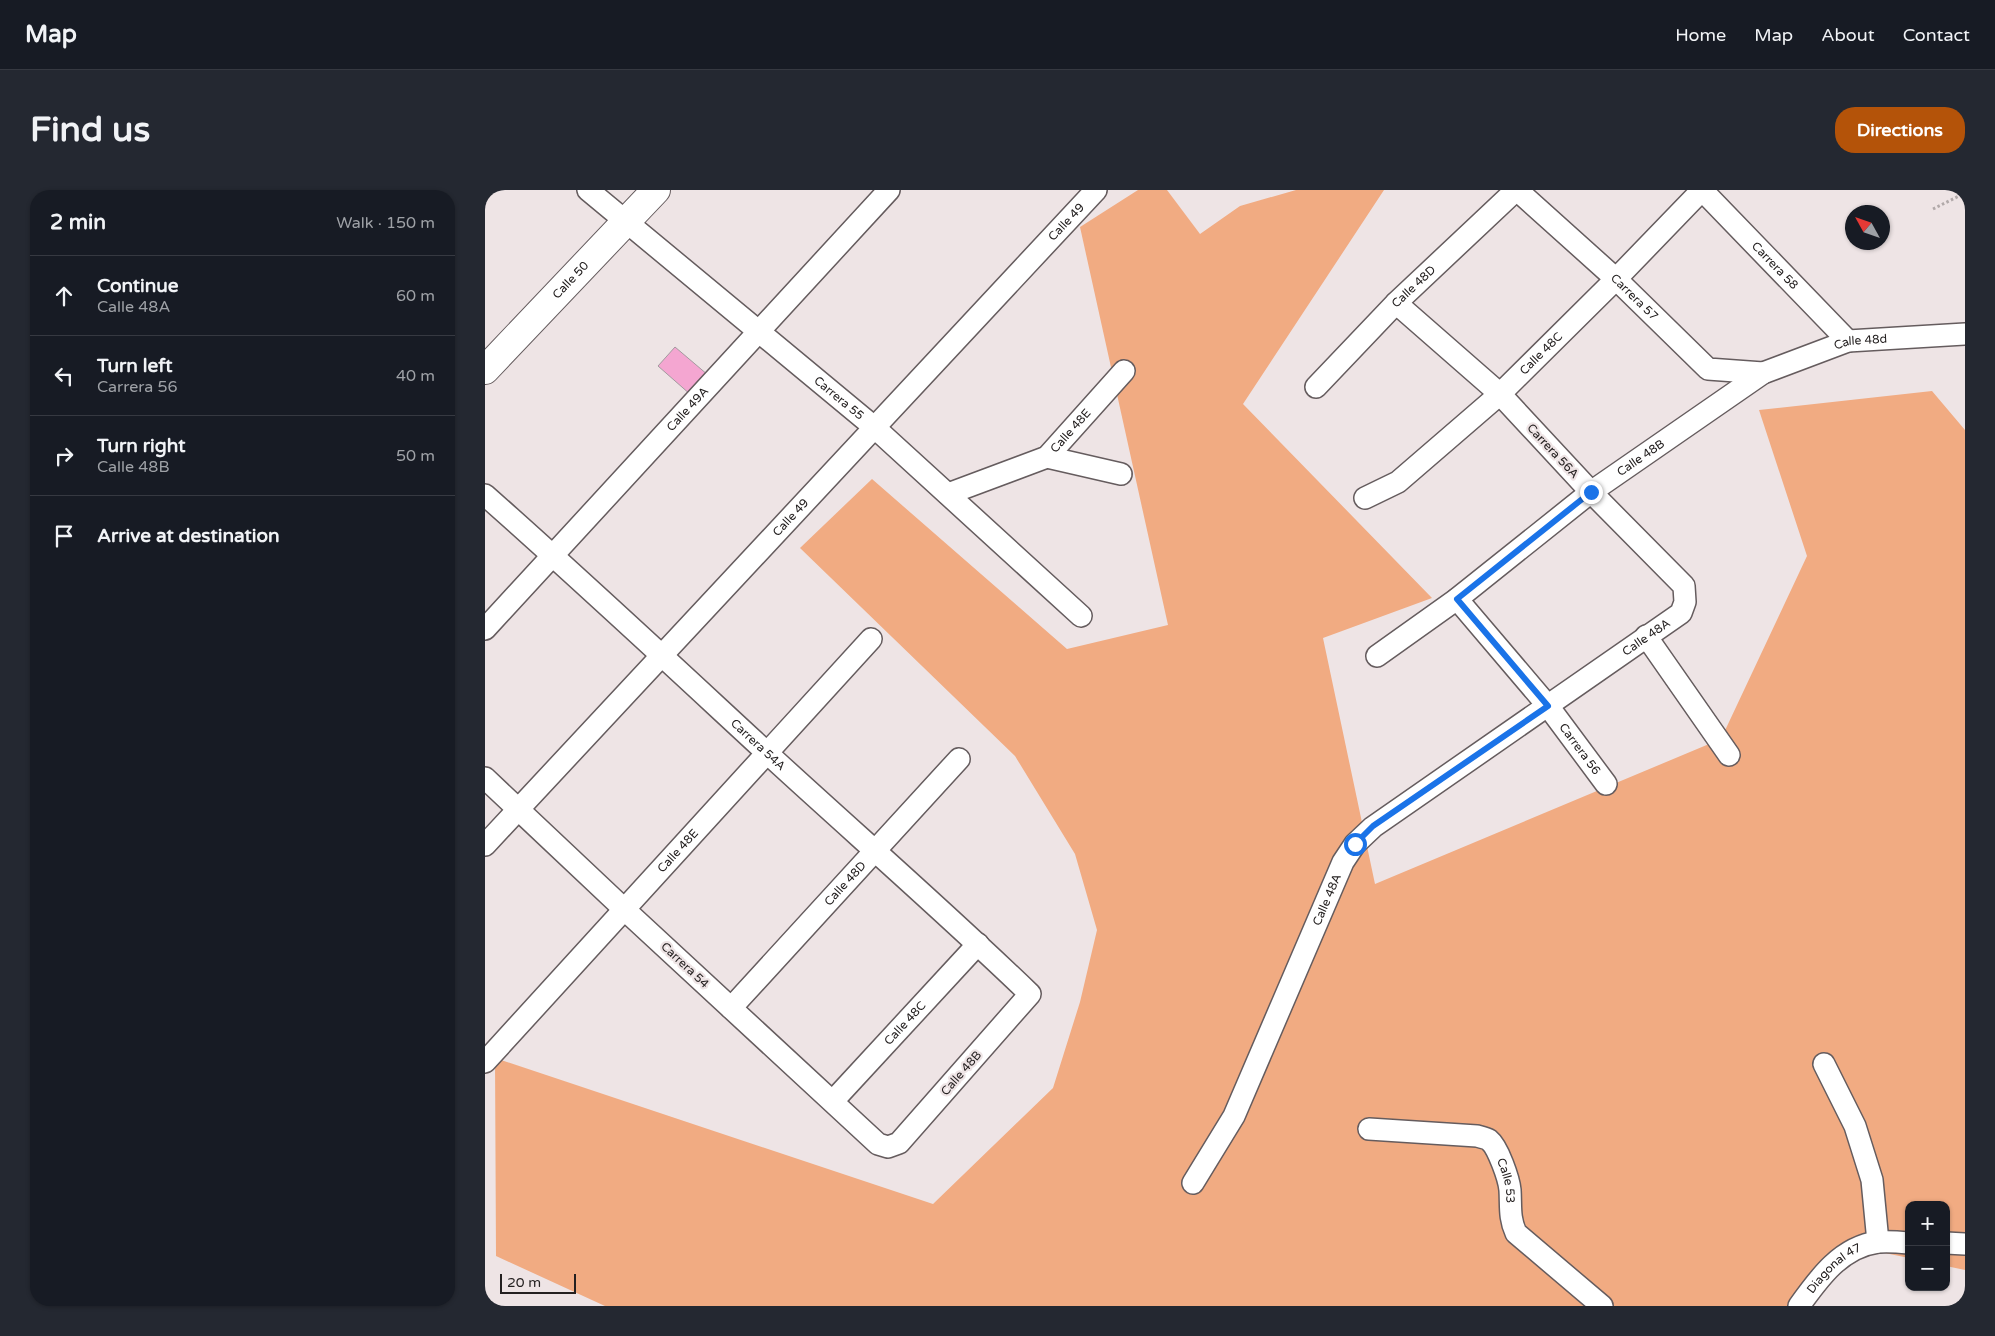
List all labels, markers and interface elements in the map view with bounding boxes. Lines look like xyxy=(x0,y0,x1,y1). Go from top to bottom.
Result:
text: Map xyxy=(25,20,77,49)
text: Home xyxy=(1675,24,1726,46)
text: Map xyxy=(1754,24,1793,46)
text: About xyxy=(1821,24,1875,46)
text: Contact xyxy=(1903,24,1970,46)
button: Directions xyxy=(1835,107,1965,153)
text: Find us xyxy=(30,109,150,151)
street label: Calle 49 xyxy=(1045,200,1087,244)
north arrow xyxy=(1845,205,1890,250)
text: 2 min xyxy=(50,210,106,235)
text: Walk · 150 m xyxy=(336,213,435,233)
street label: Carrera 58 xyxy=(1749,239,1801,292)
street label: Calle 50 xyxy=(549,258,592,302)
street label: Calle 48D xyxy=(1389,263,1438,311)
street label: Carrera 57 xyxy=(1608,271,1661,323)
text: Continue xyxy=(97,275,179,297)
icon: ahead xyxy=(50,282,78,310)
text: 60 m xyxy=(396,286,435,306)
text: Calle 48A xyxy=(97,297,170,317)
street label: Calle 48C xyxy=(1517,329,1565,378)
street label: Calle 48d xyxy=(1832,332,1888,353)
text: Turn left xyxy=(97,355,173,377)
icon: left xyxy=(50,362,78,390)
text: 40 m xyxy=(396,366,435,386)
street label: Carrera 55 xyxy=(811,373,867,423)
text: Carrera 56 xyxy=(97,377,178,397)
street label: Calle 49A xyxy=(664,384,711,434)
street label: Calle 48E xyxy=(1047,406,1094,455)
street label: Carrera 56A xyxy=(1524,421,1582,481)
text: Turn right xyxy=(97,435,185,457)
street label: Calle 48B xyxy=(1614,436,1667,479)
icon: right xyxy=(50,442,78,470)
text: 50 m xyxy=(396,446,435,466)
text: Calle 48B xyxy=(97,457,169,477)
route end xyxy=(1580,481,1603,504)
street label: Calle 49 xyxy=(770,496,811,539)
icon: arrive xyxy=(50,522,78,550)
text: Arrive at destination xyxy=(97,525,280,547)
street label: Calle 48A xyxy=(1620,616,1673,659)
street label: Carrera 54A xyxy=(728,716,788,773)
street label: Carrera 56 xyxy=(1556,721,1604,777)
street label: Calle 48E xyxy=(654,826,701,875)
route start xyxy=(1344,833,1367,856)
street label: Calle 48D xyxy=(821,858,869,908)
street label: Calle 48A xyxy=(1310,872,1344,928)
street label: Carrera 54 xyxy=(658,939,712,991)
street label: Calle 48C xyxy=(881,998,929,1048)
street label: Calle 48B xyxy=(938,1048,984,1098)
street label: Calle 53 xyxy=(1494,1156,1517,1203)
map controls xyxy=(1905,1201,1950,1291)
button: + xyxy=(1905,1201,1950,1246)
street label: Diagonal 47 xyxy=(1804,1240,1863,1296)
button: − xyxy=(1905,1246,1950,1291)
scale bar xyxy=(500,1271,576,1294)
text: 20 m xyxy=(507,1274,541,1291)

